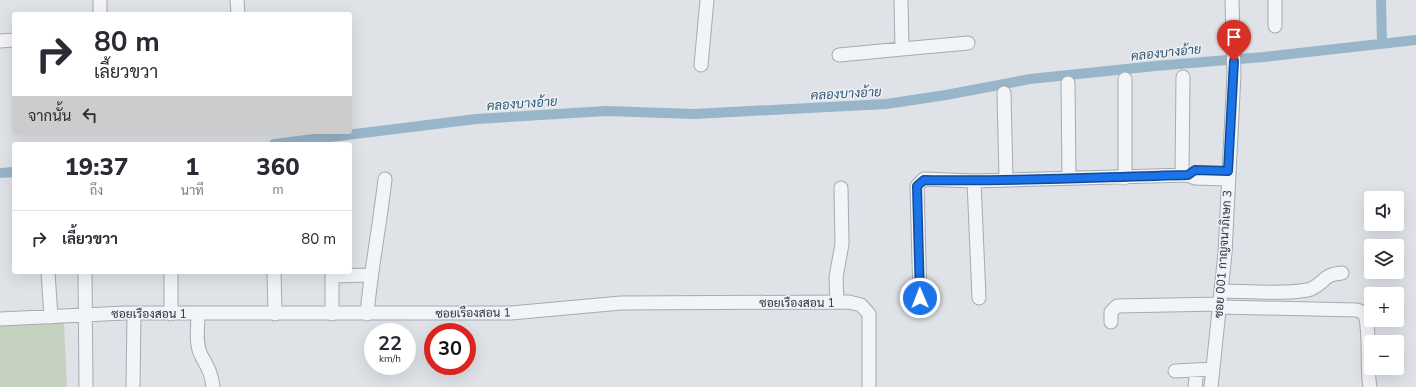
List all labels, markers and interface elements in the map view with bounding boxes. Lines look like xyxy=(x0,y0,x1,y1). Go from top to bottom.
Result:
pin xyxy=(1217,20,1251,61)
text: 80 m xyxy=(94,23,160,61)
icon: arrive xyxy=(1223,26,1245,48)
icon: right xyxy=(28,28,80,80)
water label: คลองบางอ้าย xyxy=(1130,40,1203,66)
text: เลี้ยวขวา xyxy=(94,60,158,84)
water label: คลองบางอ้าย xyxy=(810,83,882,105)
water label: คลองบางอ้าย xyxy=(486,93,559,115)
icon: left xyxy=(79,104,101,126)
text: จากนั้น xyxy=(28,106,71,126)
text: 19:37 xyxy=(64,151,128,183)
text: 1 xyxy=(185,151,200,183)
text: 360 xyxy=(256,151,300,183)
text: m xyxy=(272,181,284,199)
text: ถึง xyxy=(90,182,103,200)
text: นาที xyxy=(181,182,204,200)
street label: ซอย 001 กาญจนาภิเษก 3 xyxy=(1211,189,1235,319)
map controls xyxy=(1364,191,1404,375)
button: sound xyxy=(1364,191,1404,231)
icon: right xyxy=(28,228,50,250)
text: เลี้ยวขวา xyxy=(62,229,118,249)
text: 80 m xyxy=(301,229,336,249)
button: layers xyxy=(1364,239,1404,279)
position arrow xyxy=(899,277,941,319)
button: + xyxy=(1364,287,1404,327)
street label: ซอยเรืองสอน 1 xyxy=(759,295,835,311)
street label: ซอยเรืองสอน 1 xyxy=(435,304,511,322)
street label: ซอยเรืองสอน 1 xyxy=(111,306,187,322)
speed limit sign: 30 xyxy=(424,323,476,375)
text: 22 xyxy=(378,330,402,357)
button: − xyxy=(1364,335,1404,375)
text: km/h xyxy=(379,352,401,366)

